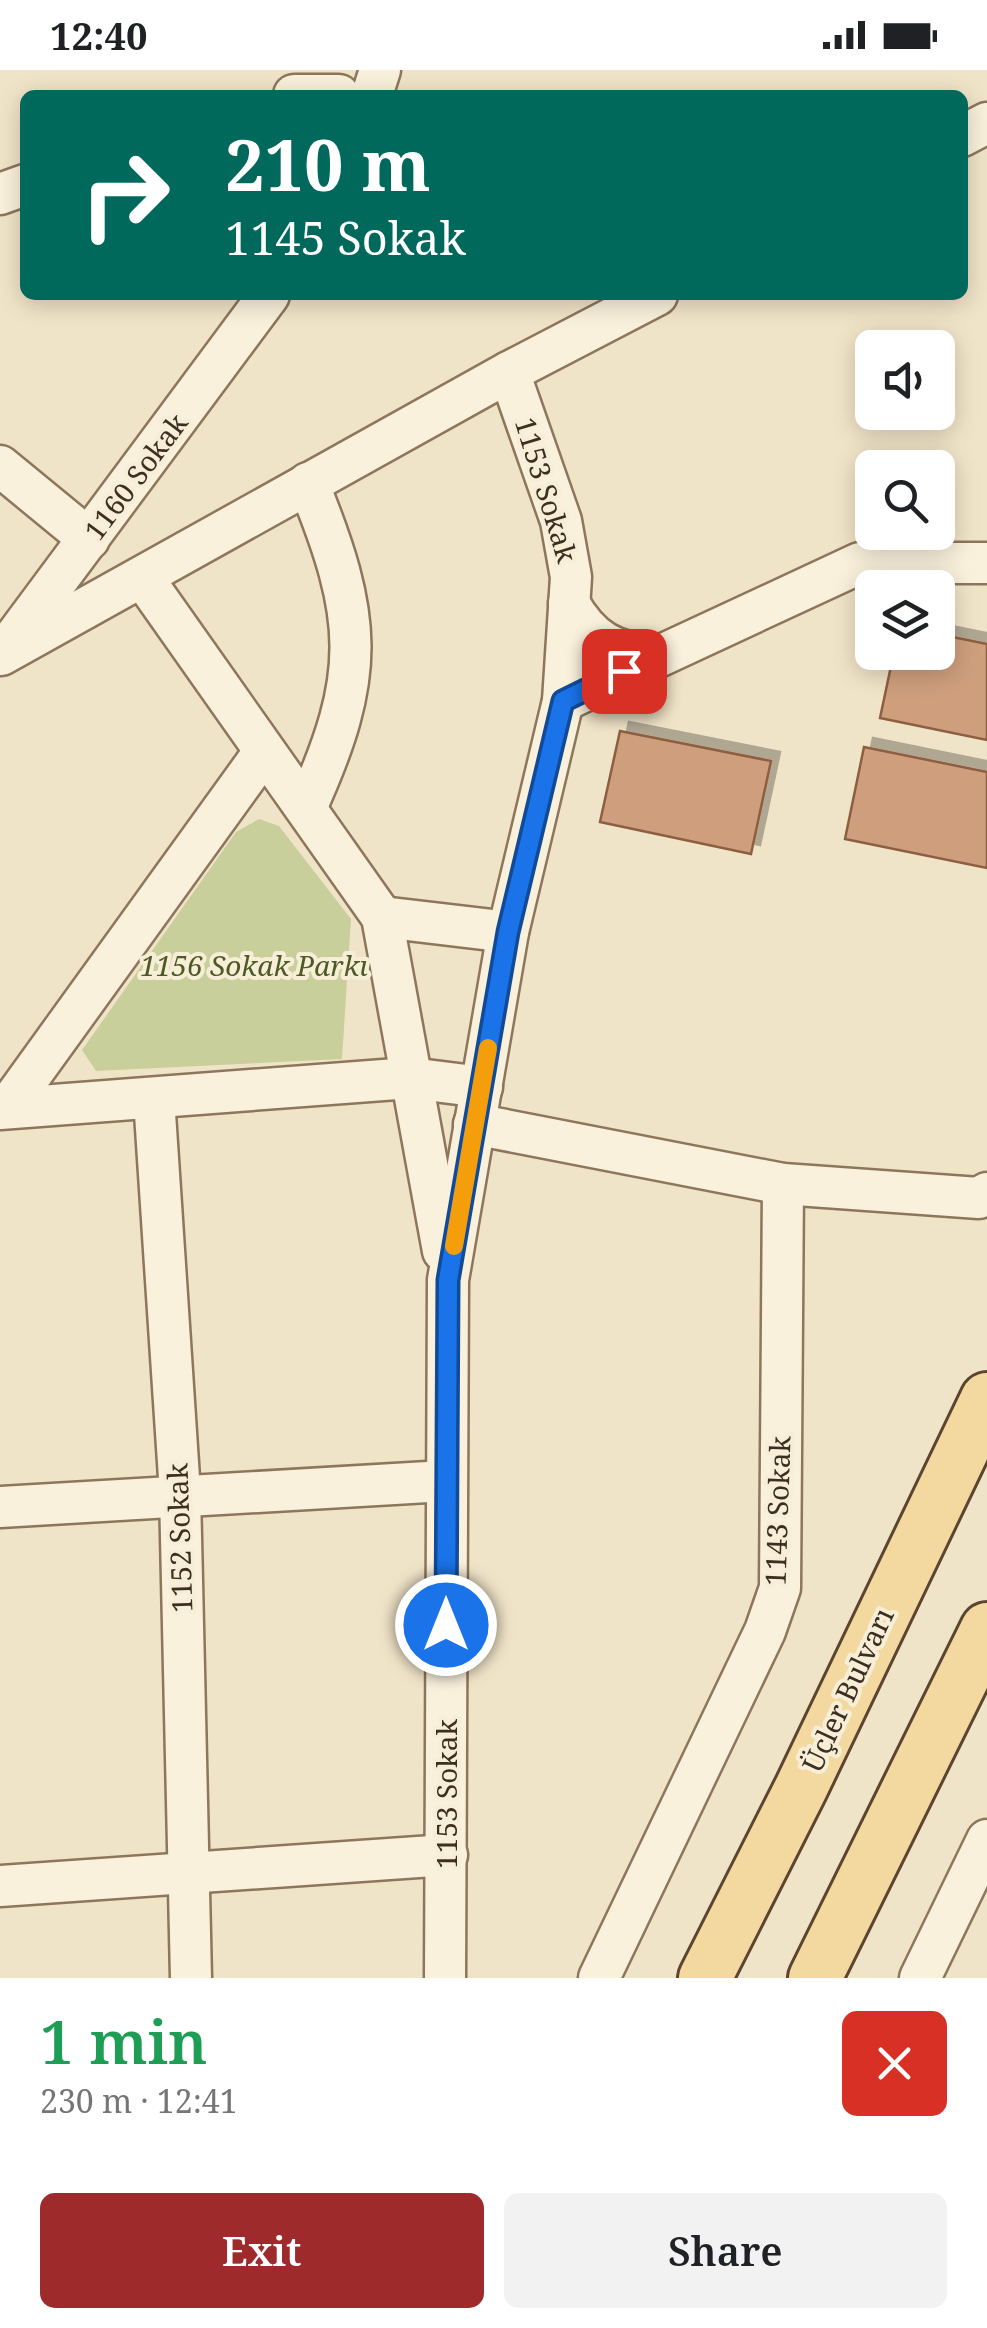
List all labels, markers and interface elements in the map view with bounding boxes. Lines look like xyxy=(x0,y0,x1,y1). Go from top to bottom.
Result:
text: 12:40 xyxy=(50,9,147,61)
text: 210 m xyxy=(225,116,431,212)
icon: right xyxy=(60,130,190,260)
text: 1145 Sokak xyxy=(225,207,466,268)
map controls xyxy=(855,330,955,670)
button: sound xyxy=(855,330,955,430)
street label: 1160 Sokak xyxy=(75,405,196,548)
street label: 1153 Sokak xyxy=(507,413,587,567)
button: search xyxy=(855,450,955,550)
button: layers xyxy=(855,570,955,670)
pin xyxy=(582,629,667,714)
icon: arrive xyxy=(597,644,652,699)
park label: 1156 Sokak Parkı xyxy=(140,946,368,984)
street label: 1143 Sokak xyxy=(755,1435,799,1586)
street label: 1152 Sokak xyxy=(157,1462,201,1614)
position arrow xyxy=(394,1573,498,1677)
street label: Üçler Bulvarı xyxy=(792,1601,902,1778)
street label: 1153 Sokak xyxy=(427,1718,465,1869)
text: 1 min xyxy=(40,2000,208,2082)
button: close xyxy=(842,2011,947,2116)
text: 230 m · 12:41 xyxy=(40,2079,238,2122)
button: Exit xyxy=(40,2193,484,2308)
button: Share xyxy=(504,2193,947,2308)

